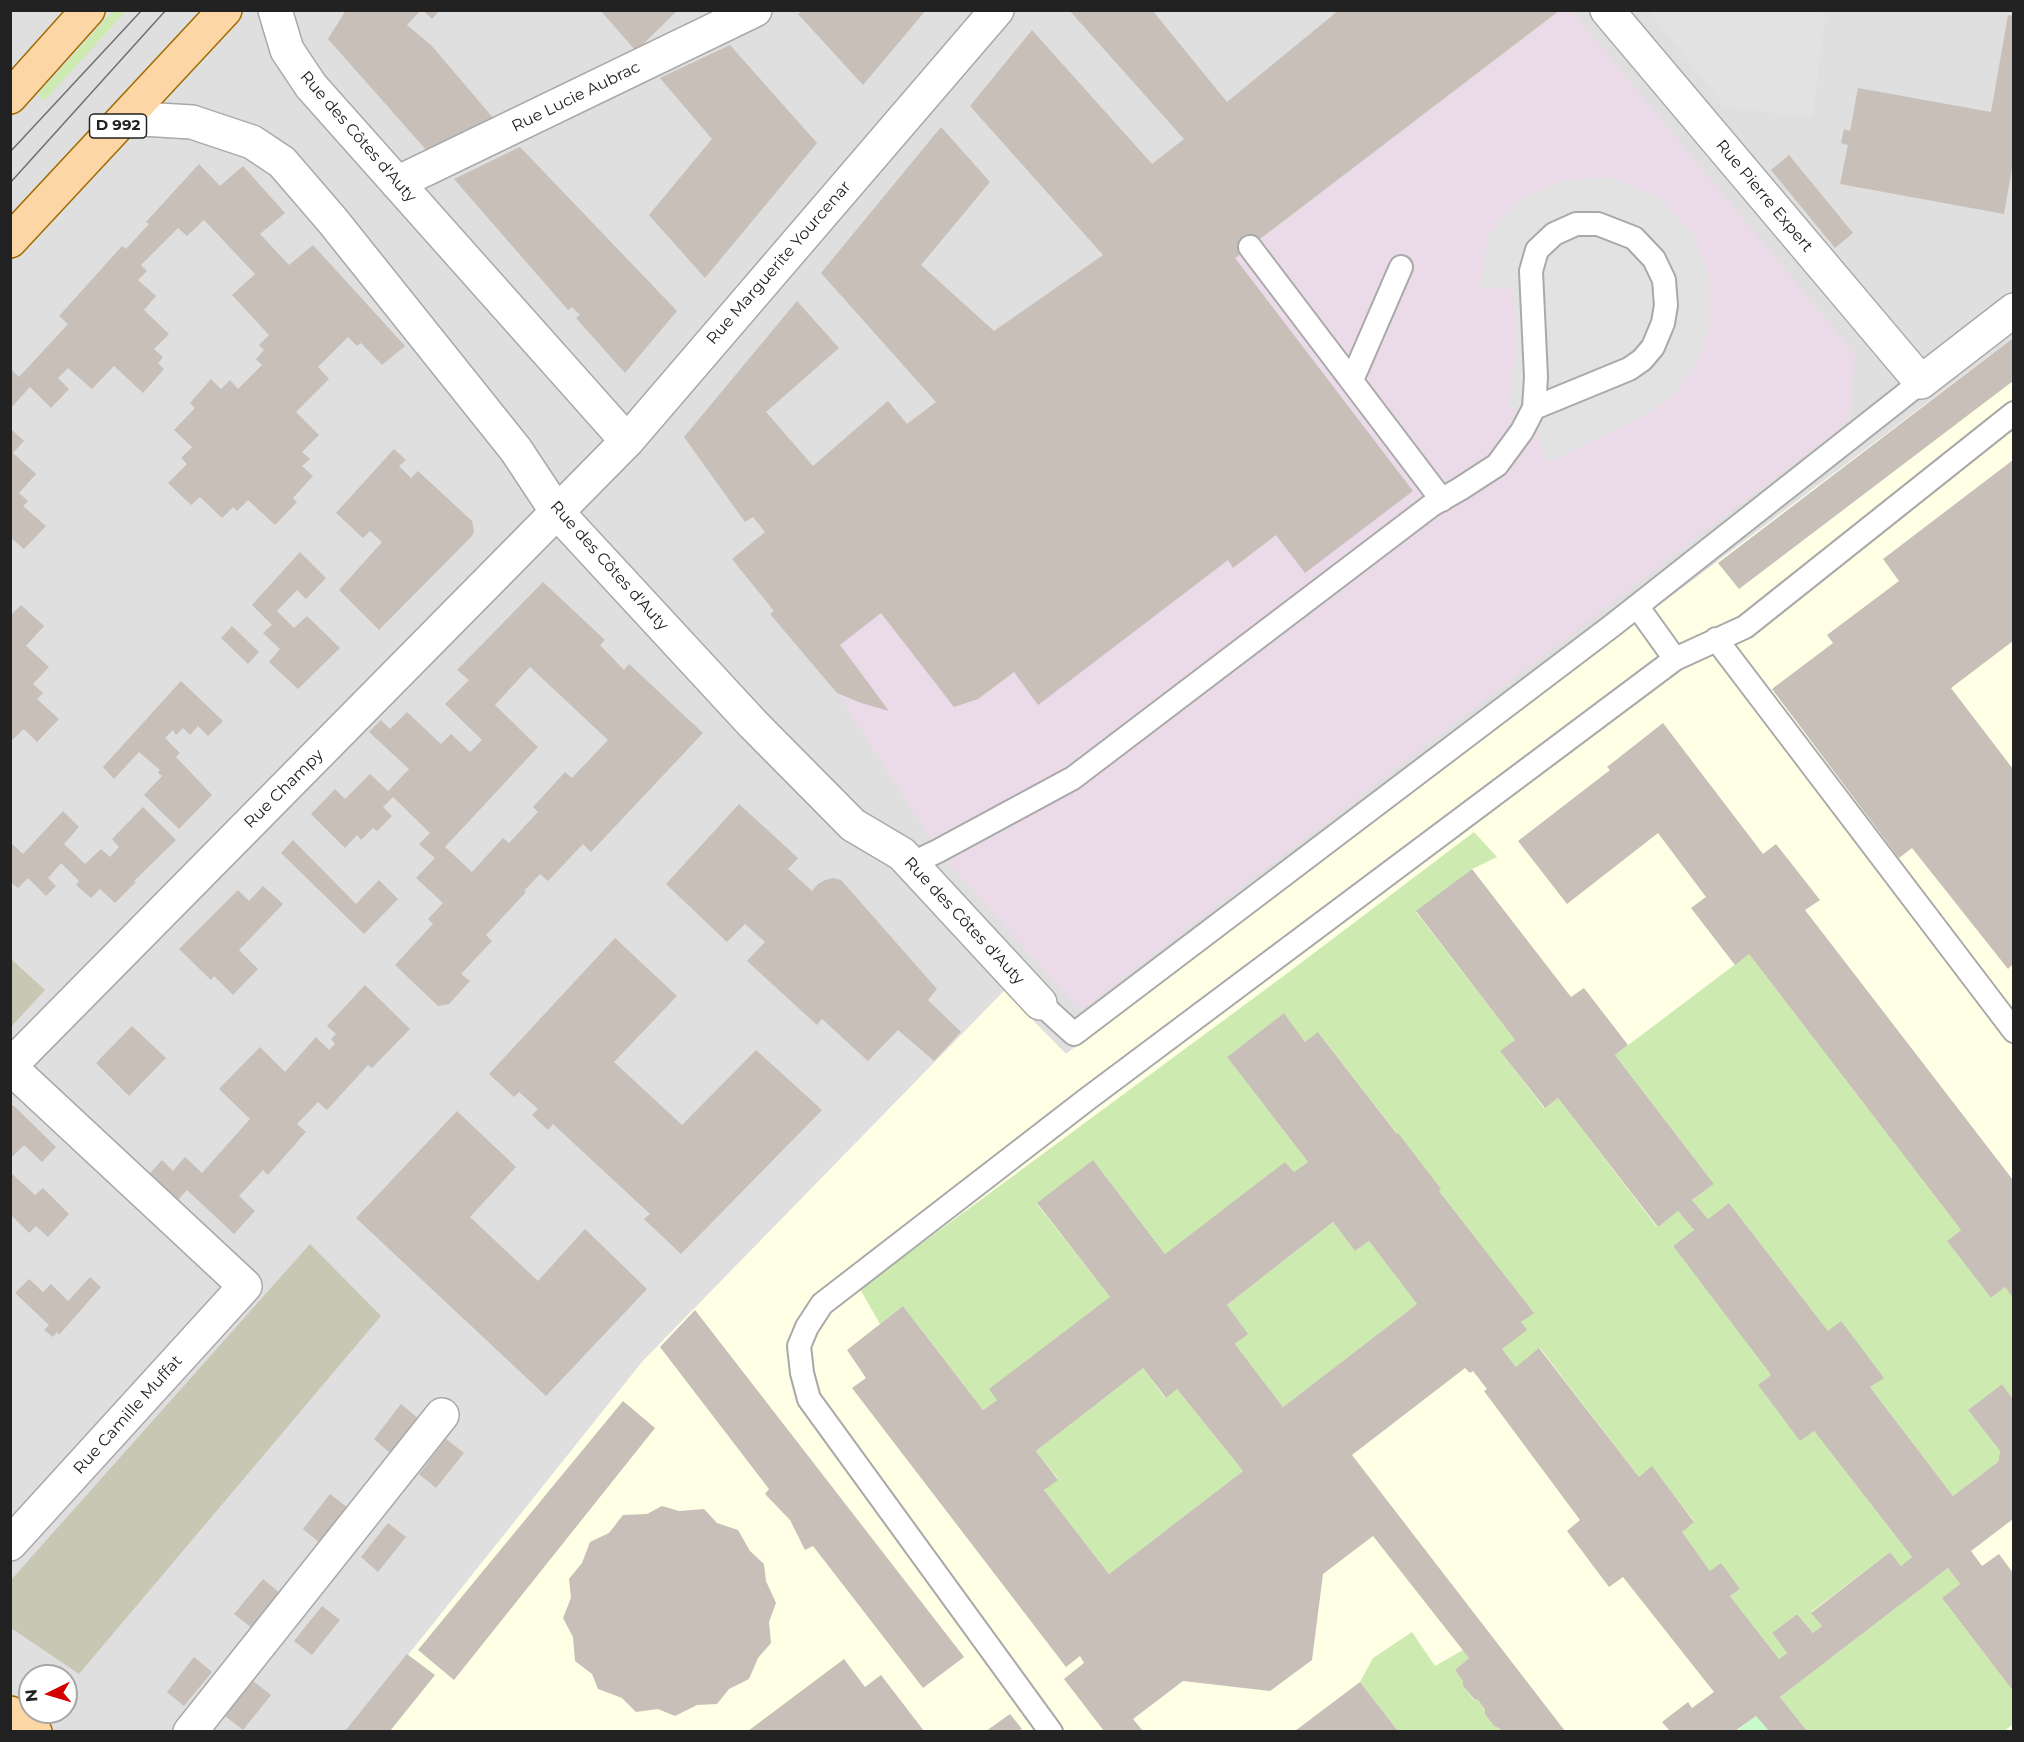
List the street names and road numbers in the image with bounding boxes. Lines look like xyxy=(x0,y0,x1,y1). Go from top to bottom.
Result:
street label: Rue Lucie Aubrac xyxy=(509,58,643,136)
street label: Rue des Côtes d'Auty xyxy=(296,67,420,207)
road number: D 992 xyxy=(90,114,146,138)
street label: Rue Pierre Expert xyxy=(1711,136,1817,256)
street label: Rue Marguerite Yourcenar xyxy=(703,177,855,349)
street label: Rue des Côtes d'Auty xyxy=(546,497,672,635)
street label: Rue Champy xyxy=(240,745,328,833)
street label: Rue des Côtes d'Auty xyxy=(900,853,1028,989)
street label: Rue Camille Muffat xyxy=(70,1352,186,1478)

